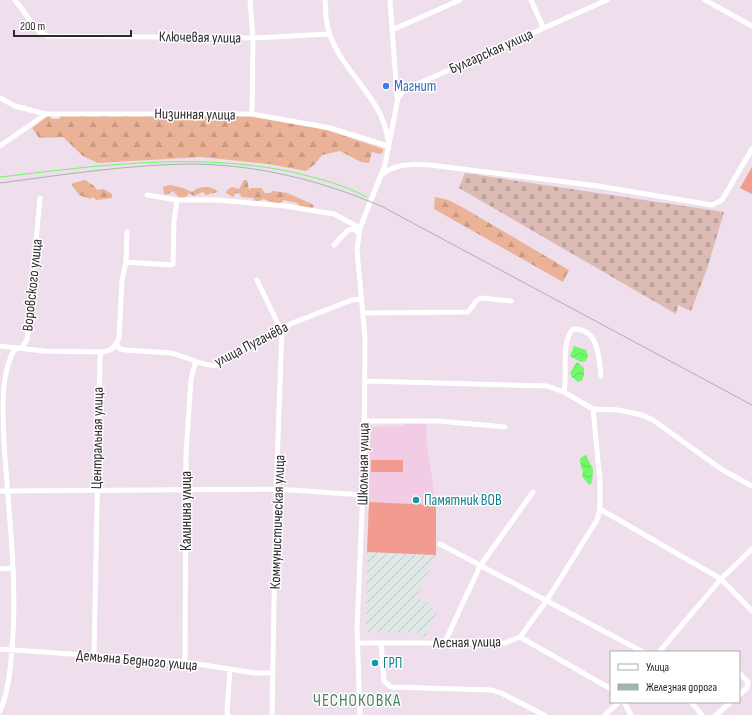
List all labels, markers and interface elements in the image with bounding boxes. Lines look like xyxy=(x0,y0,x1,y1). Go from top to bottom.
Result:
scale bar xyxy=(14,12,131,38)
text: 200 m xyxy=(20,19,46,34)
street label: Булгарская улица xyxy=(446,24,536,78)
street label: Ключевая улица xyxy=(159,27,242,48)
place label: Магнит xyxy=(394,77,436,96)
marker: Магнит xyxy=(381,81,391,91)
street label: Низинная улица xyxy=(154,104,236,125)
street label: Воровского улица xyxy=(18,238,47,332)
street label: улица Пугачёва xyxy=(211,318,292,371)
street label: Центральная улица xyxy=(87,387,108,489)
street label: Школьная улица xyxy=(353,422,374,505)
street label: Коммунистическая улица xyxy=(266,454,289,590)
street label: Калинина улица xyxy=(177,471,196,551)
place label: Памятник ВОВ xyxy=(424,491,502,510)
marker: Памятник ВОВ xyxy=(411,495,421,505)
street label: Лесная улица xyxy=(432,632,501,653)
street label: Демьяна Бедного улица xyxy=(76,646,198,675)
legend xyxy=(610,651,740,703)
place label: ГРП xyxy=(383,654,402,673)
marker: ГРП xyxy=(370,658,380,668)
text: Улица xyxy=(646,660,670,675)
text: Железная дорога xyxy=(646,680,718,695)
district label: ЧЕСНОКОВКА xyxy=(313,691,401,711)

